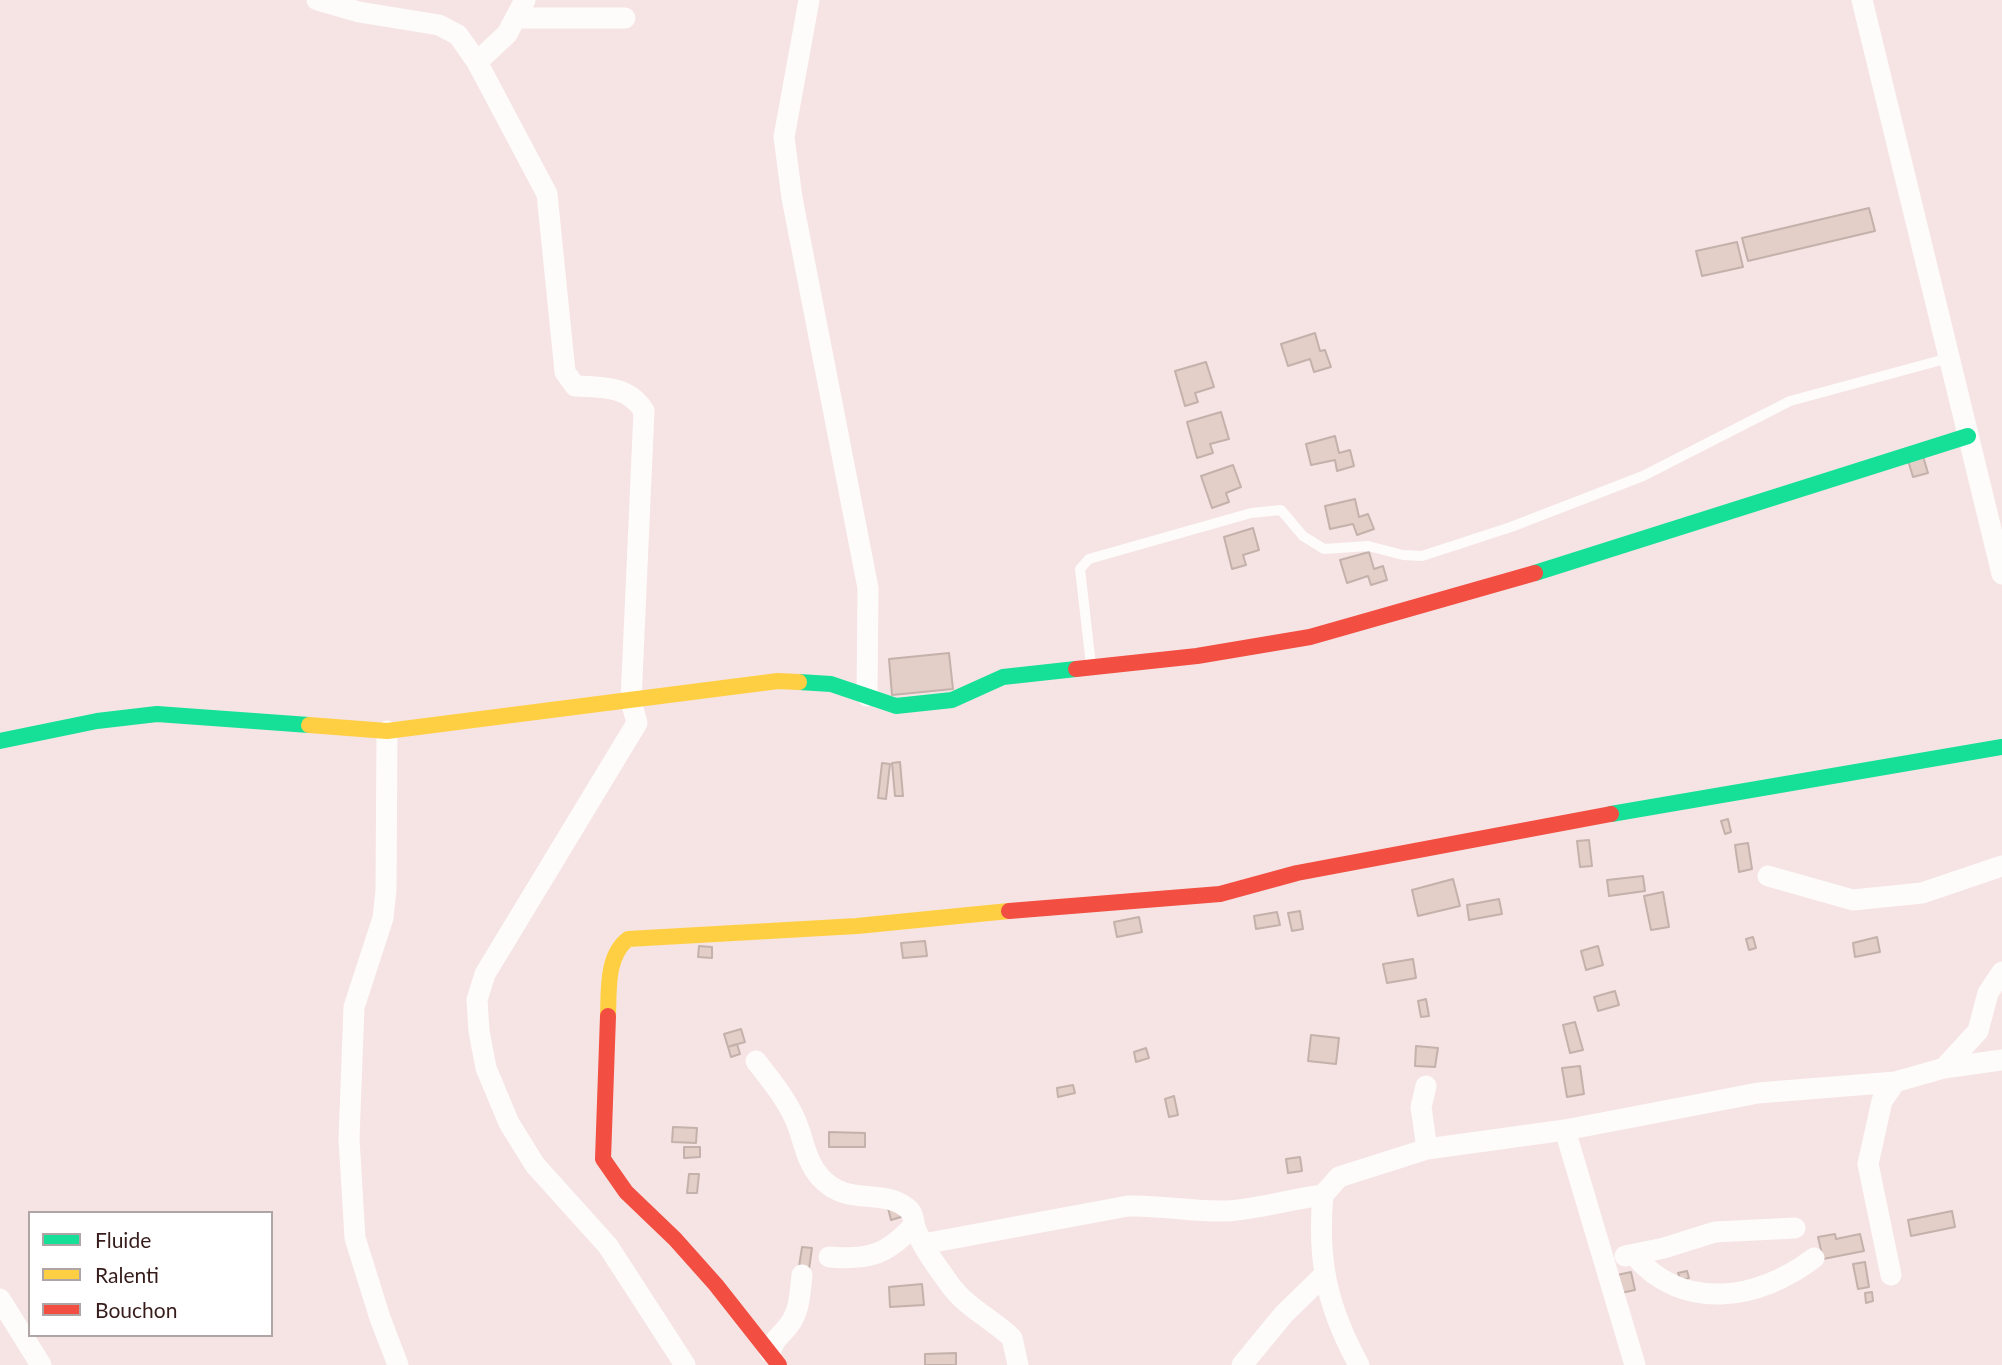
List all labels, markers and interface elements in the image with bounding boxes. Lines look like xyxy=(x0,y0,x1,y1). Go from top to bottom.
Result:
legend xyxy=(28,1211,273,1337)
text: Fluide xyxy=(95,1227,151,1252)
text: Ralenti xyxy=(95,1262,159,1287)
text: Bouchon xyxy=(95,1297,177,1322)

